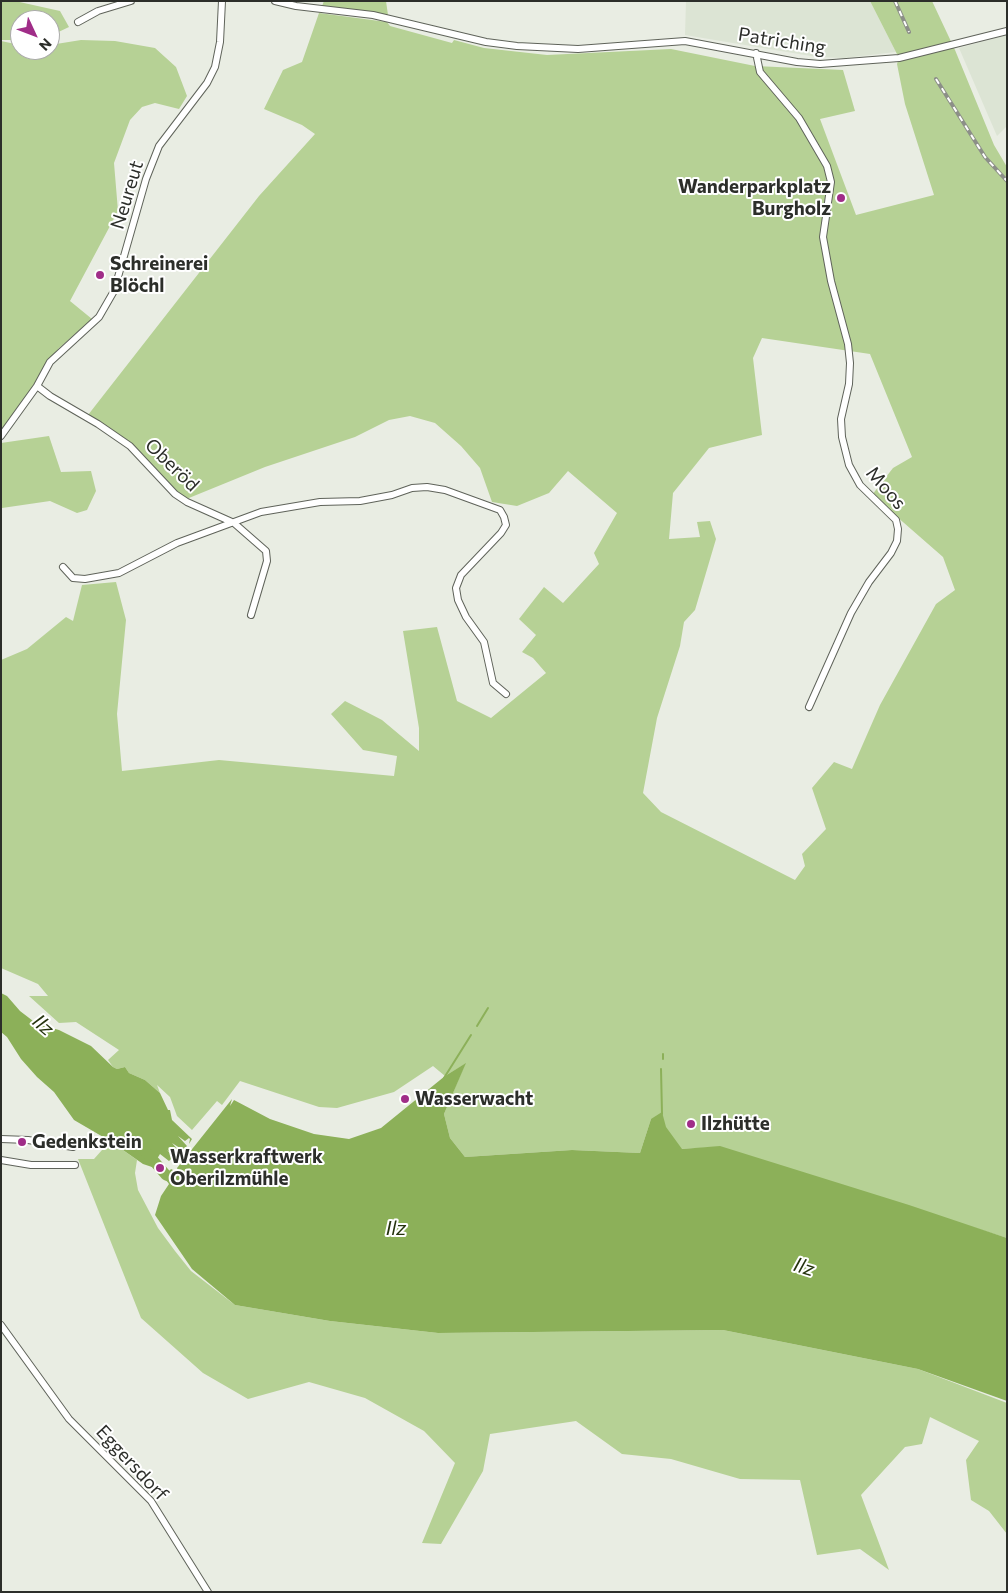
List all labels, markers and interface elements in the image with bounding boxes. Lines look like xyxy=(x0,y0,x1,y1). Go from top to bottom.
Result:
north arrow xyxy=(10,10,60,60)
street label: Patriching xyxy=(737,23,827,59)
text: N xyxy=(36,35,55,55)
street label: Neureut xyxy=(106,158,148,232)
place label: Wanderparkplatz Burgholz xyxy=(678,176,831,220)
marker: Wanderparkplatz Burgholz xyxy=(835,192,847,204)
place label: Schreinerei Blöchl xyxy=(110,253,208,297)
marker: Schreinerei Blöchl xyxy=(94,269,106,281)
street label: Oberöd xyxy=(140,434,204,496)
street label: Moos xyxy=(861,462,911,514)
water label: Ilz xyxy=(27,1009,59,1041)
place label: Wasserwacht xyxy=(415,1088,533,1110)
marker: Wasserwacht xyxy=(399,1093,411,1105)
place label: Ilzhütte xyxy=(701,1113,770,1135)
marker: Ilzhütte xyxy=(685,1118,697,1130)
place label: Gedenkstein xyxy=(32,1131,142,1153)
marker: Gedenkstein xyxy=(16,1136,28,1148)
place label: Wasserkraftwerk Oberilzmühle xyxy=(170,1146,323,1190)
marker: Wasserkraftwerk Oberilzmühle xyxy=(154,1162,166,1174)
water label: Ilz xyxy=(386,1216,406,1240)
water label: Ilz xyxy=(791,1253,817,1281)
street label: Eggersdorf xyxy=(91,1420,173,1506)

